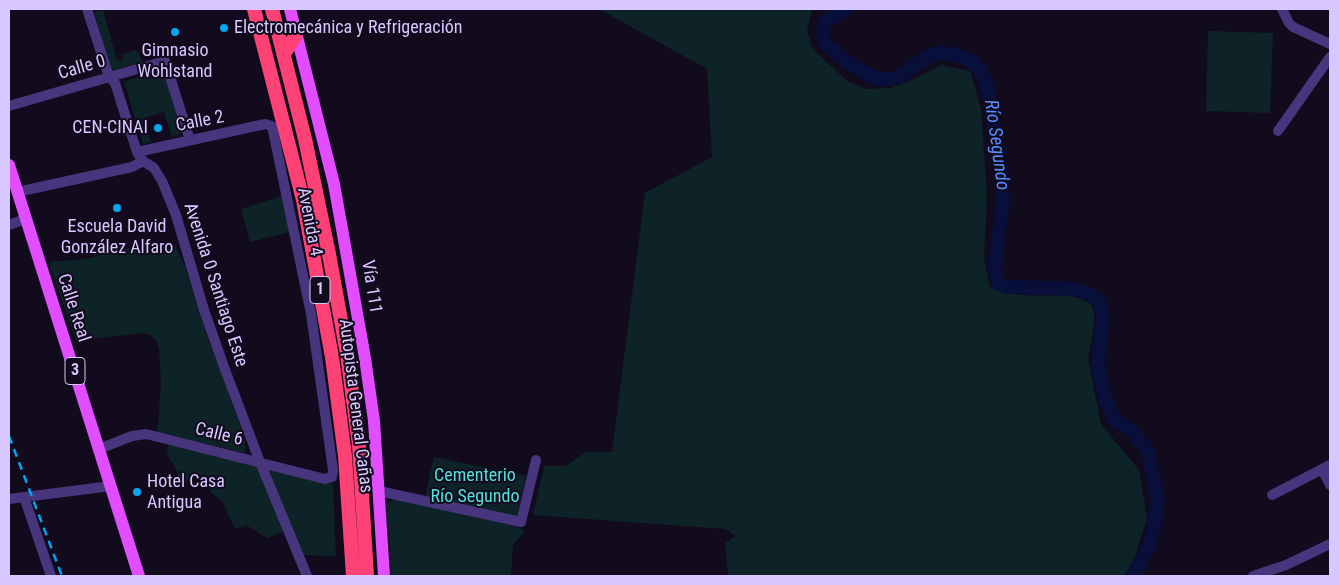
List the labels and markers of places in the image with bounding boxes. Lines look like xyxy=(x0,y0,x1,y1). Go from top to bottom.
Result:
place label: Electromecánica y Refrigeración xyxy=(234,17,463,39)
marker: Electromecánica y Refrigeración xyxy=(218,22,230,34)
marker: Gimnasio Wohlstand xyxy=(169,26,181,38)
place label: Gimnasio Wohlstand xyxy=(137,40,213,82)
place label: CEN-CINAI xyxy=(72,117,148,139)
marker: CEN-CINAI xyxy=(152,122,164,134)
marker: Escuela David González Alfaro xyxy=(111,202,123,214)
place label: Escuela David González Alfaro xyxy=(61,216,173,258)
place label: Hotel Casa Antigua xyxy=(147,471,225,514)
marker: Hotel Casa Antigua xyxy=(131,486,143,498)

